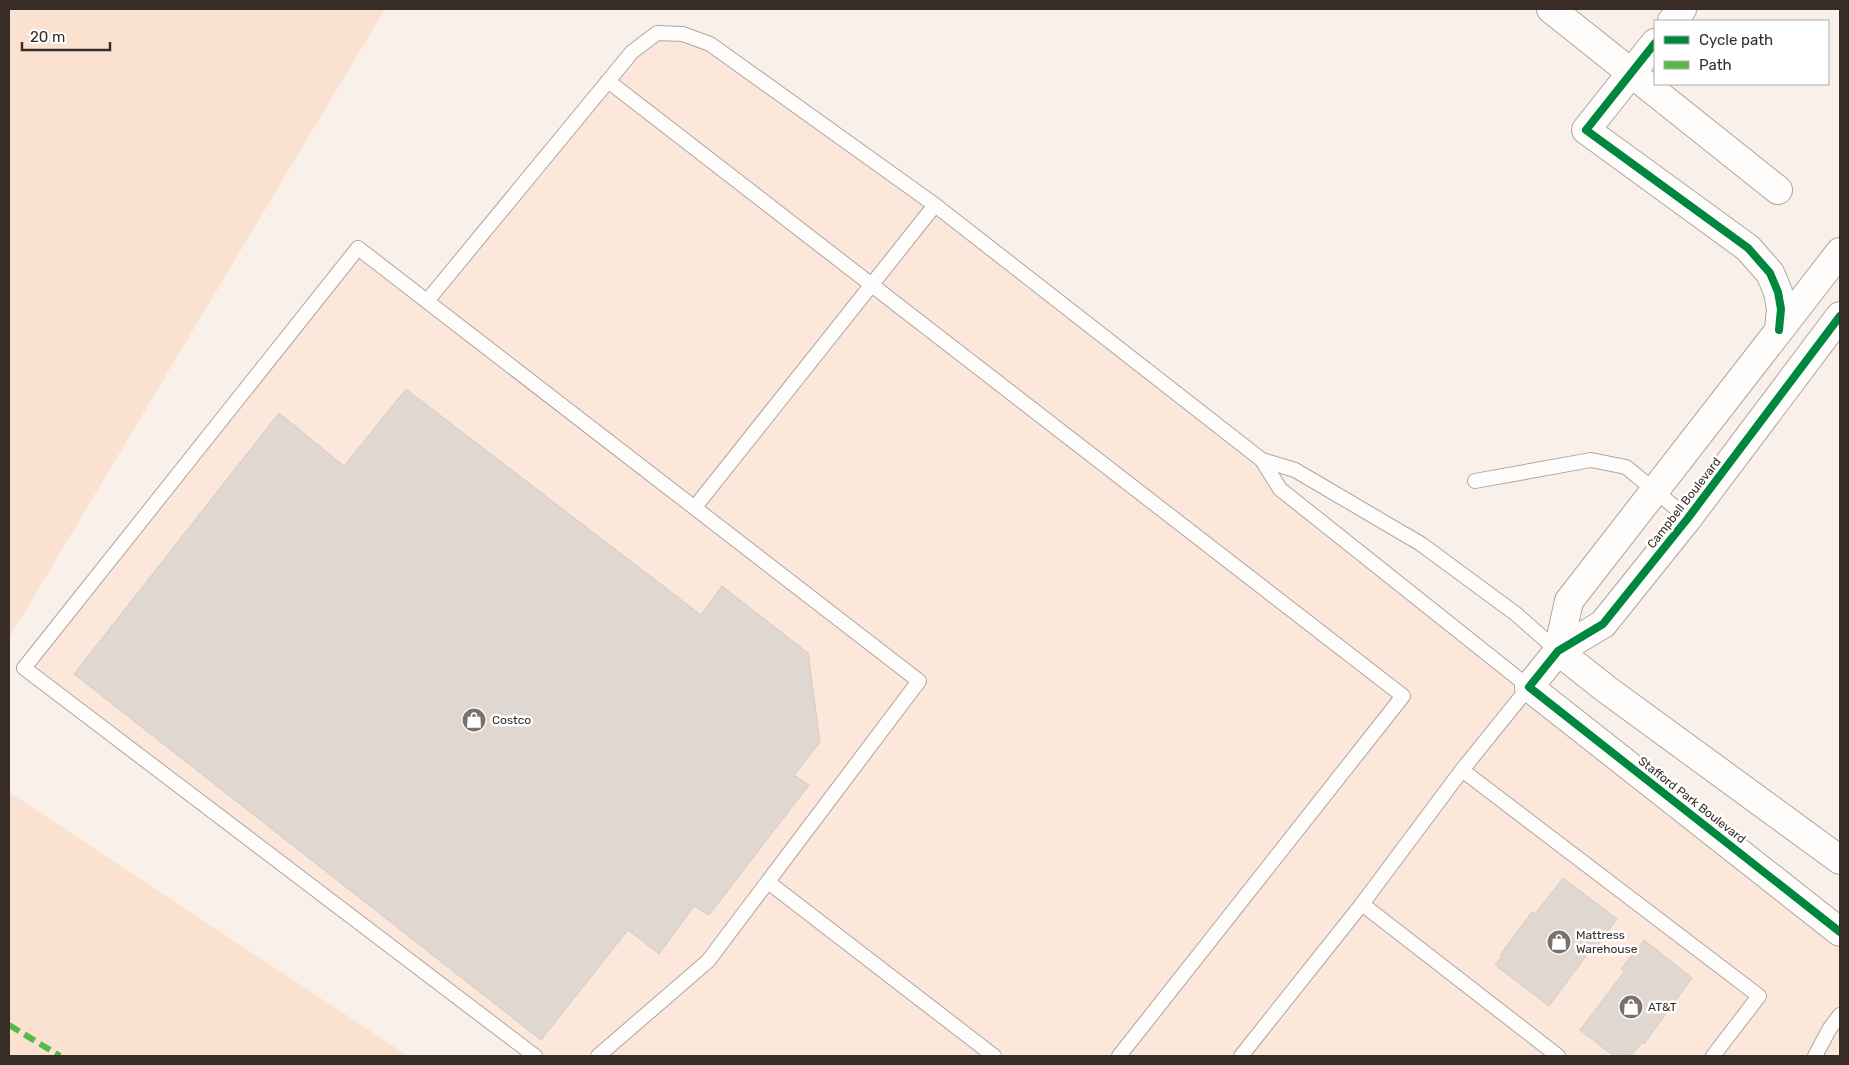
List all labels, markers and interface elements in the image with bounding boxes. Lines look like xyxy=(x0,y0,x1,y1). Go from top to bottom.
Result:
scale bar xyxy=(22,20,110,52)
legend xyxy=(1654,20,1829,85)
text: 20 m xyxy=(30,28,65,46)
text: Cycle path xyxy=(1699,31,1773,49)
text: Path xyxy=(1699,56,1732,74)
street label: Campbell Boulevard xyxy=(1644,455,1724,551)
shop icon: Costco xyxy=(461,707,487,733)
place label: Costco xyxy=(492,713,531,727)
street label: Stafford Park Boulevard xyxy=(1636,754,1748,846)
place label: Mattress Warehouse xyxy=(1576,928,1638,956)
shop icon: Mattress Warehouse xyxy=(1546,929,1572,955)
shop icon: AT&T xyxy=(1618,994,1644,1020)
place label: AT&T xyxy=(1648,1000,1677,1014)

